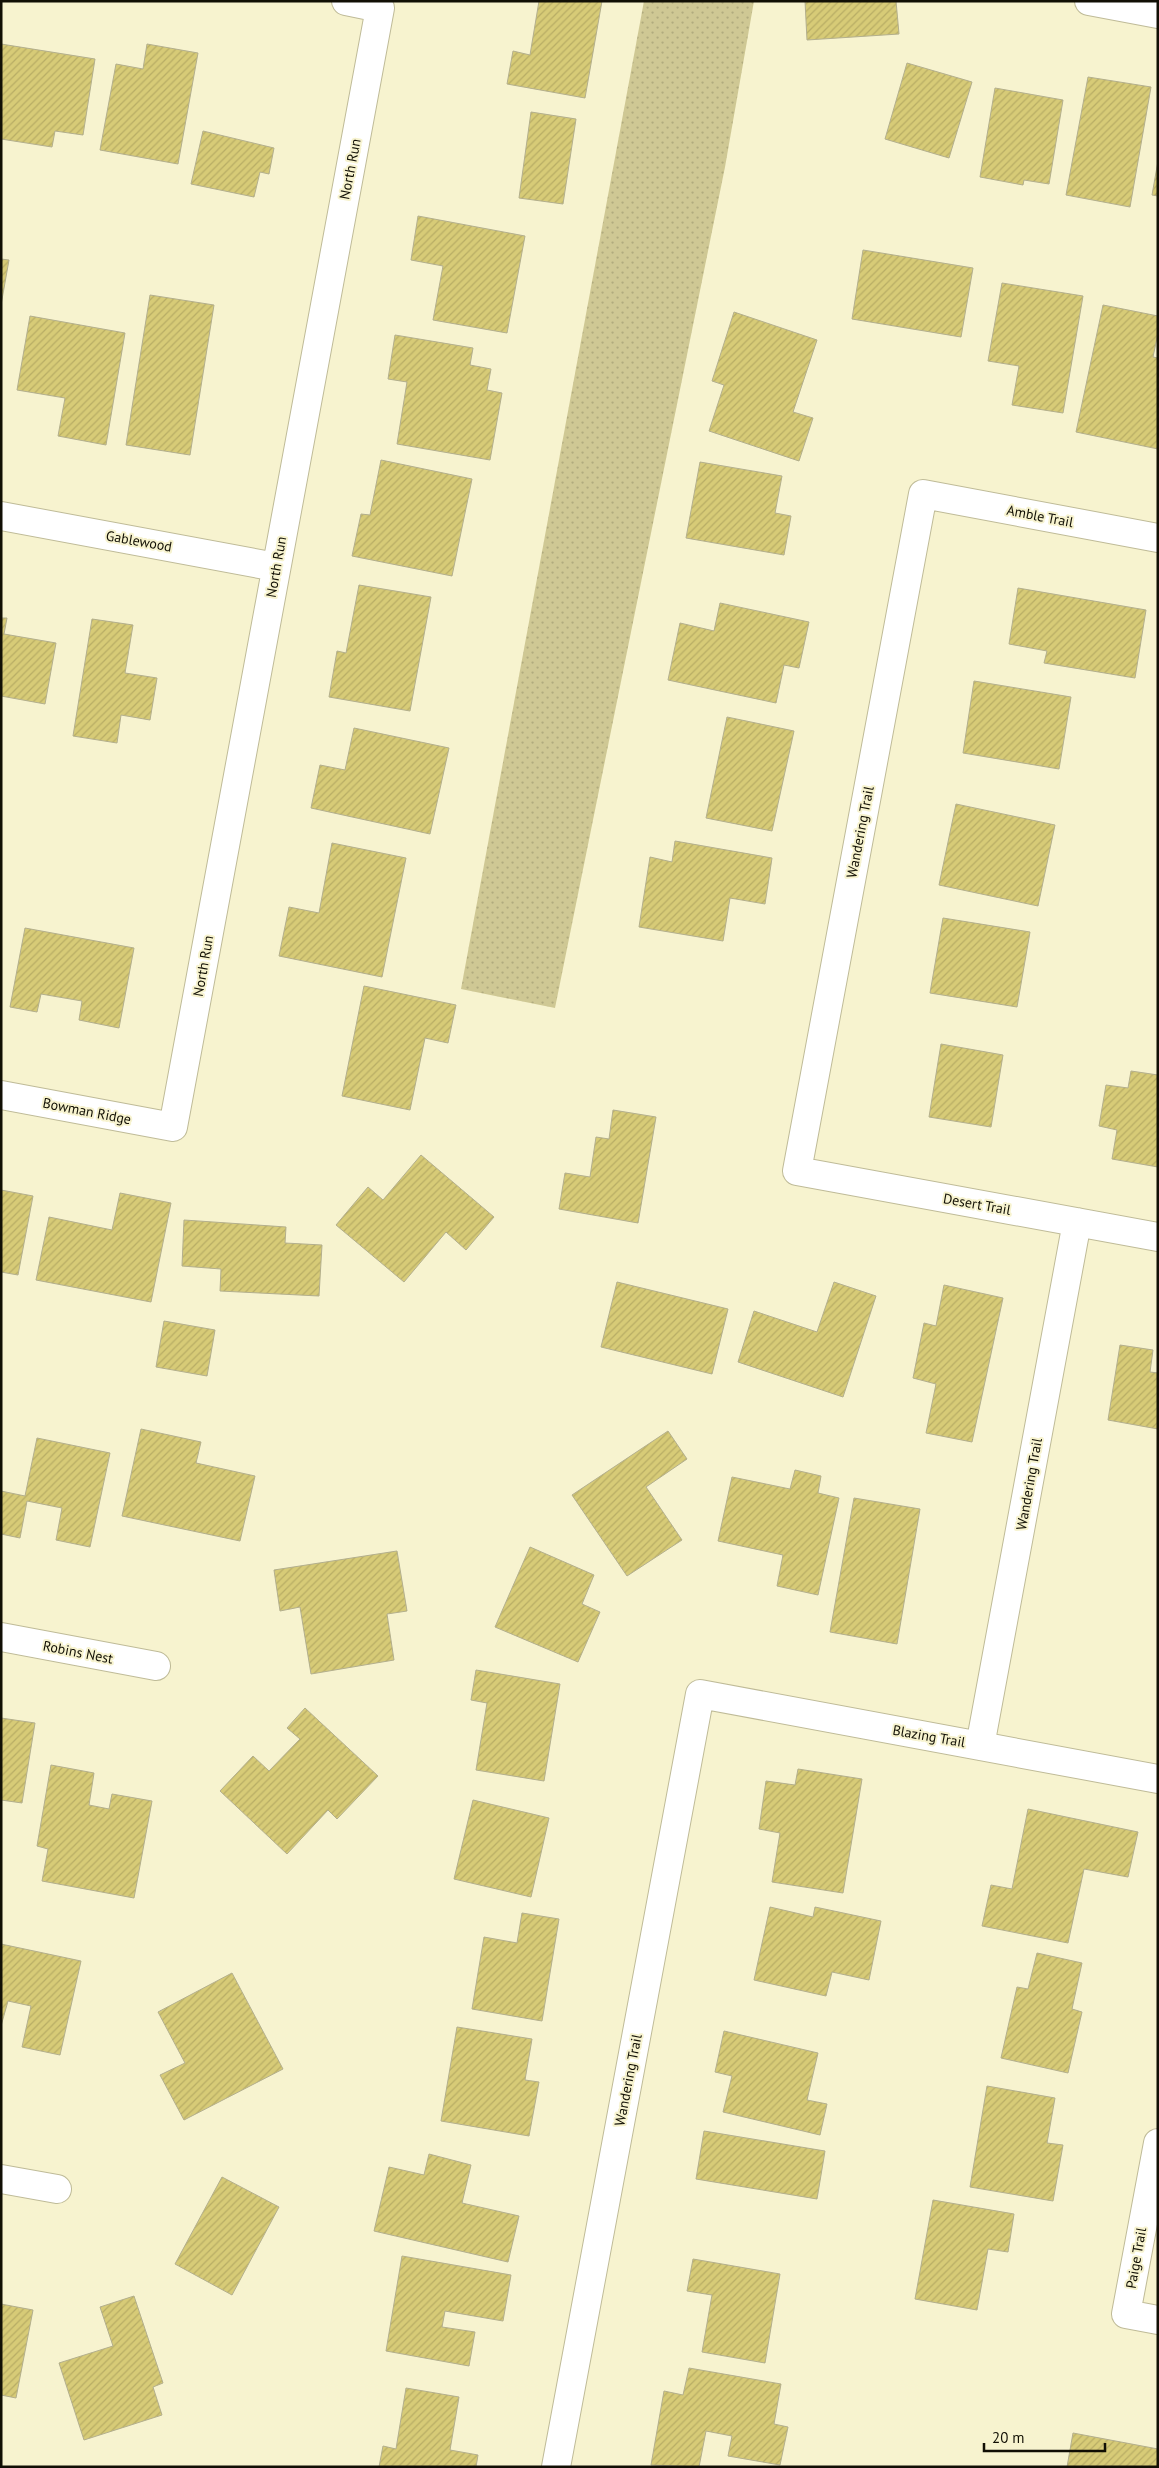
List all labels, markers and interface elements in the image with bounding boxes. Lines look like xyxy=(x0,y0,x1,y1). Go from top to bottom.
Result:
street label: North Run xyxy=(335,137,365,201)
street label: Amble Trail xyxy=(1005,501,1075,531)
street label: Gablewood xyxy=(105,526,173,556)
street label: North Run xyxy=(262,535,290,599)
street label: Wandering Trail xyxy=(842,785,878,879)
street label: North Run xyxy=(189,934,217,998)
street label: Bowman Ridge xyxy=(41,1094,133,1128)
street label: Desert Trail xyxy=(942,1189,1012,1219)
street label: Wandering Trail xyxy=(1012,1437,1046,1531)
street label: Robins Nest xyxy=(41,1636,115,1668)
street label: Blazing Trail xyxy=(891,1721,967,1751)
street label: Wandering Trail xyxy=(610,2033,646,2127)
street label: Paige Trail xyxy=(1122,2226,1150,2290)
scale bar xyxy=(984,2420,1105,2452)
text: 20 m xyxy=(992,2428,1025,2447)

